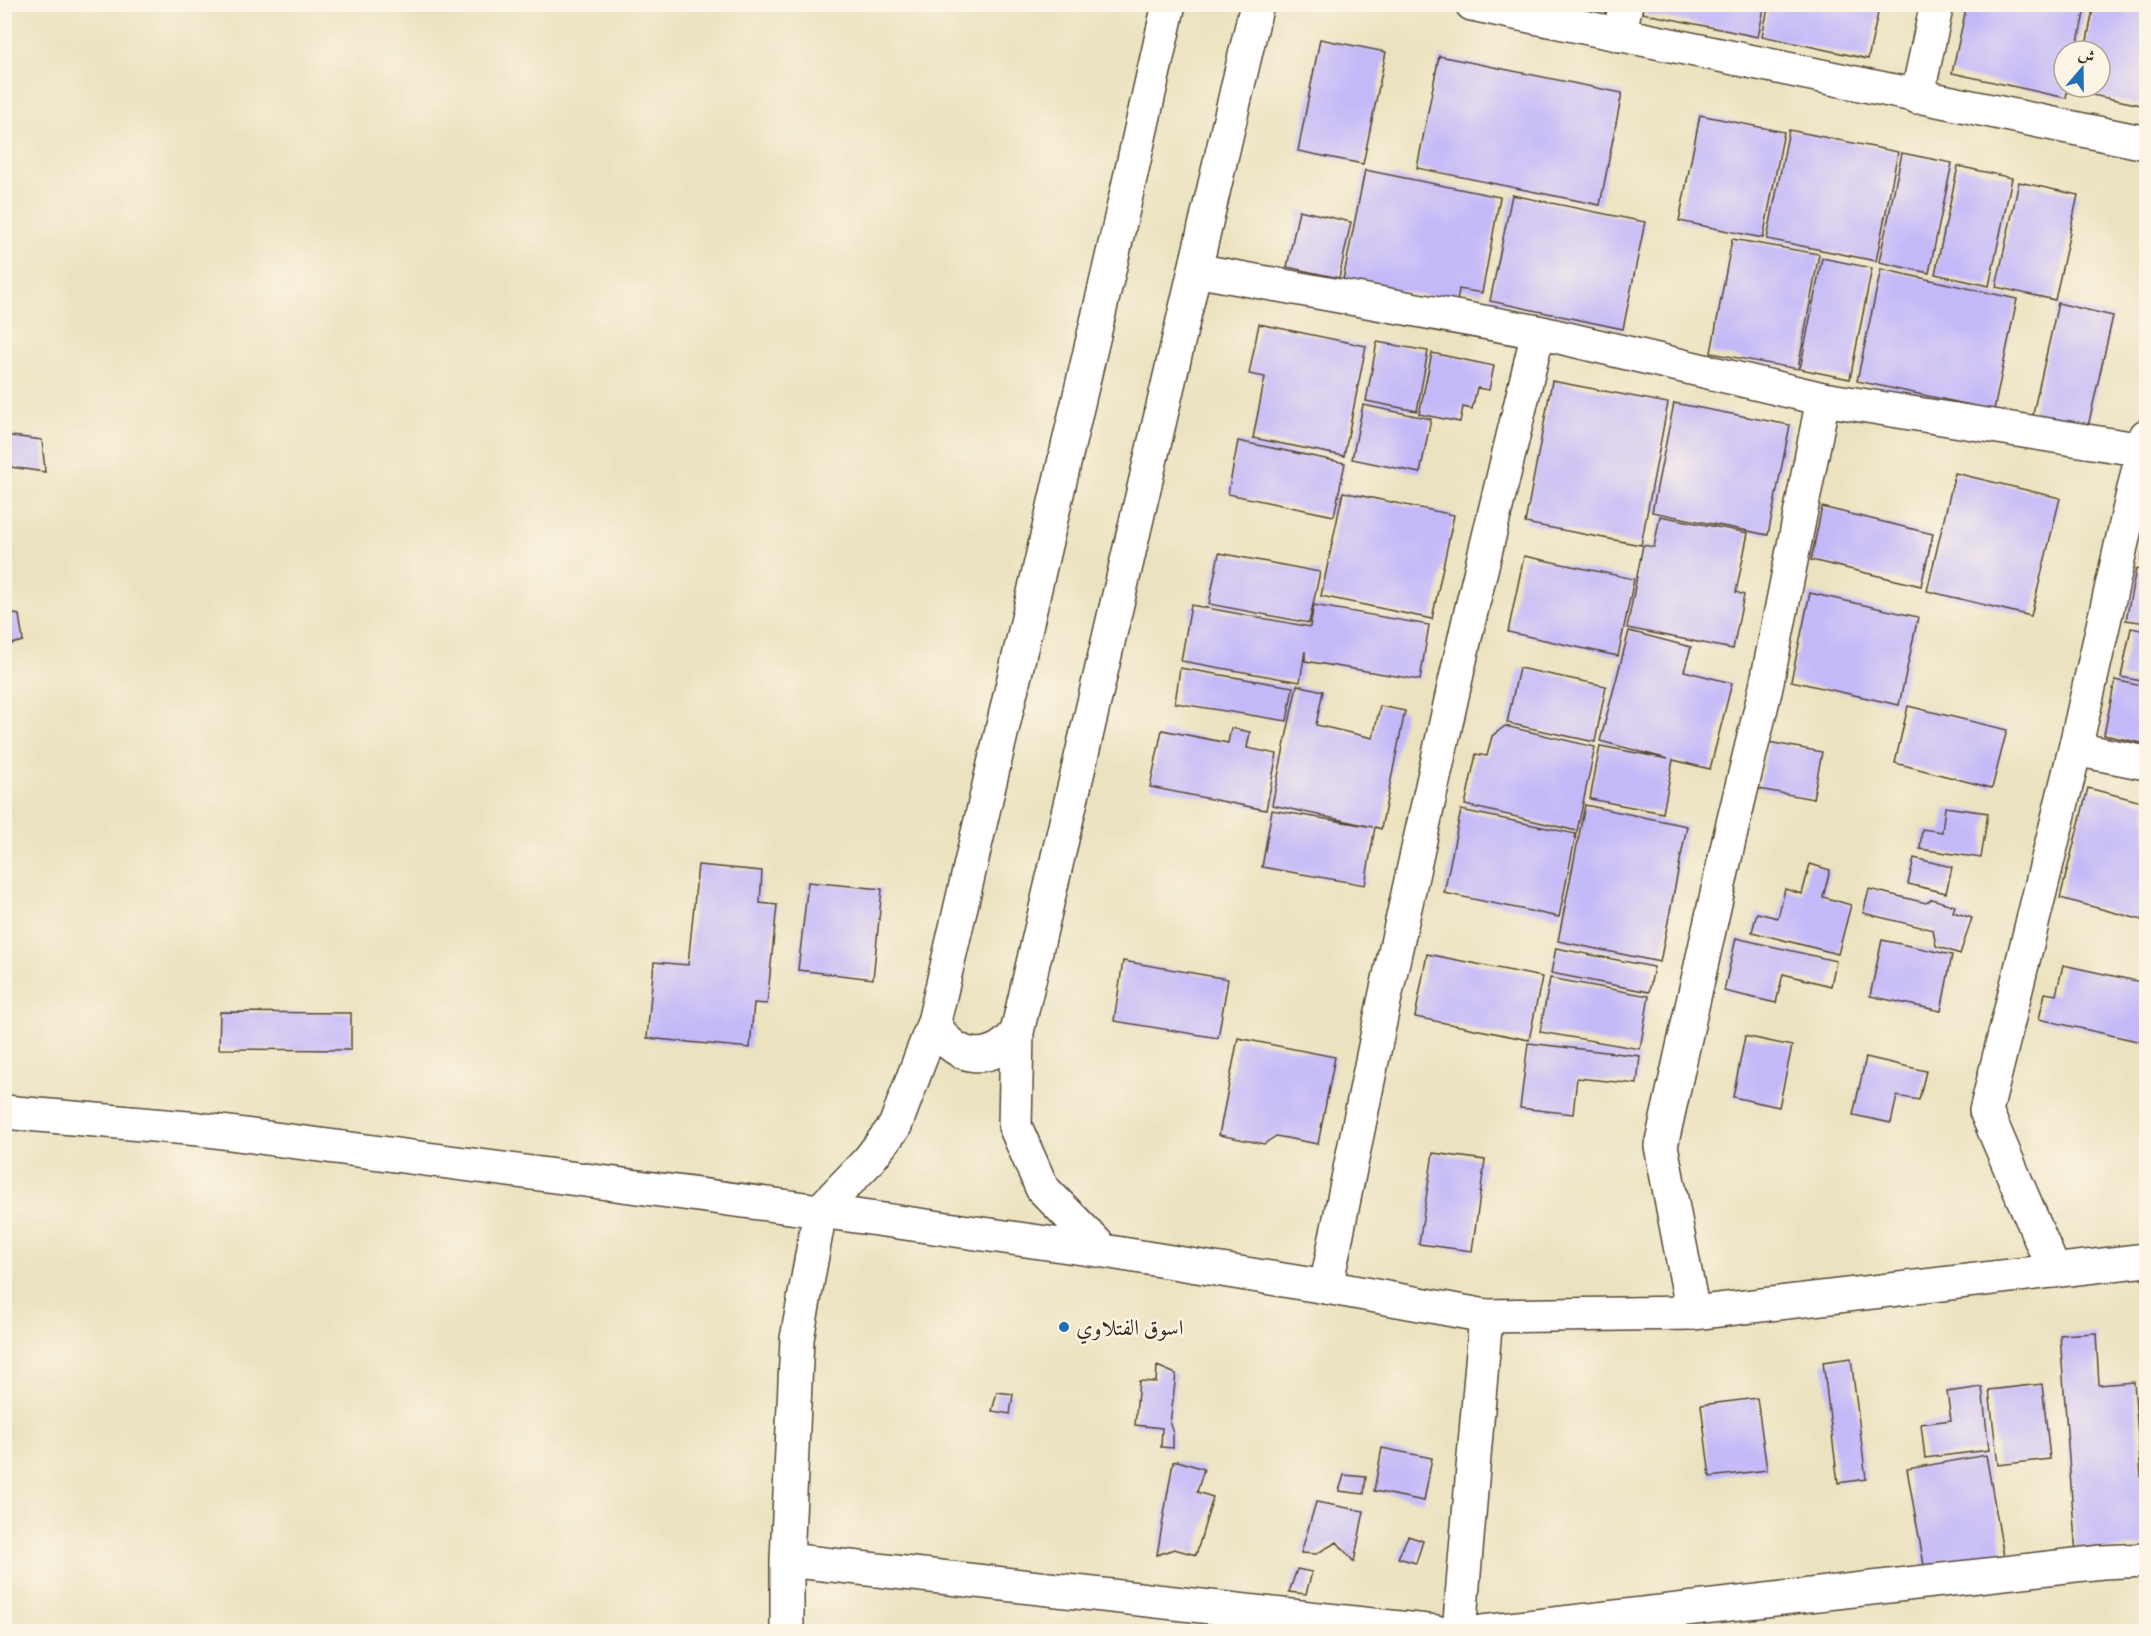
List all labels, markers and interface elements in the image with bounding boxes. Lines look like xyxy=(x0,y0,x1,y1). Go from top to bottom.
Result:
north arrow xyxy=(2052,39,2112,99)
text: ش xyxy=(2076,43,2098,69)
place label: اسوق الفتلاوي xyxy=(1076,1313,1183,1345)
marker: اسوق الفتلاوي xyxy=(1057,1320,1071,1334)

